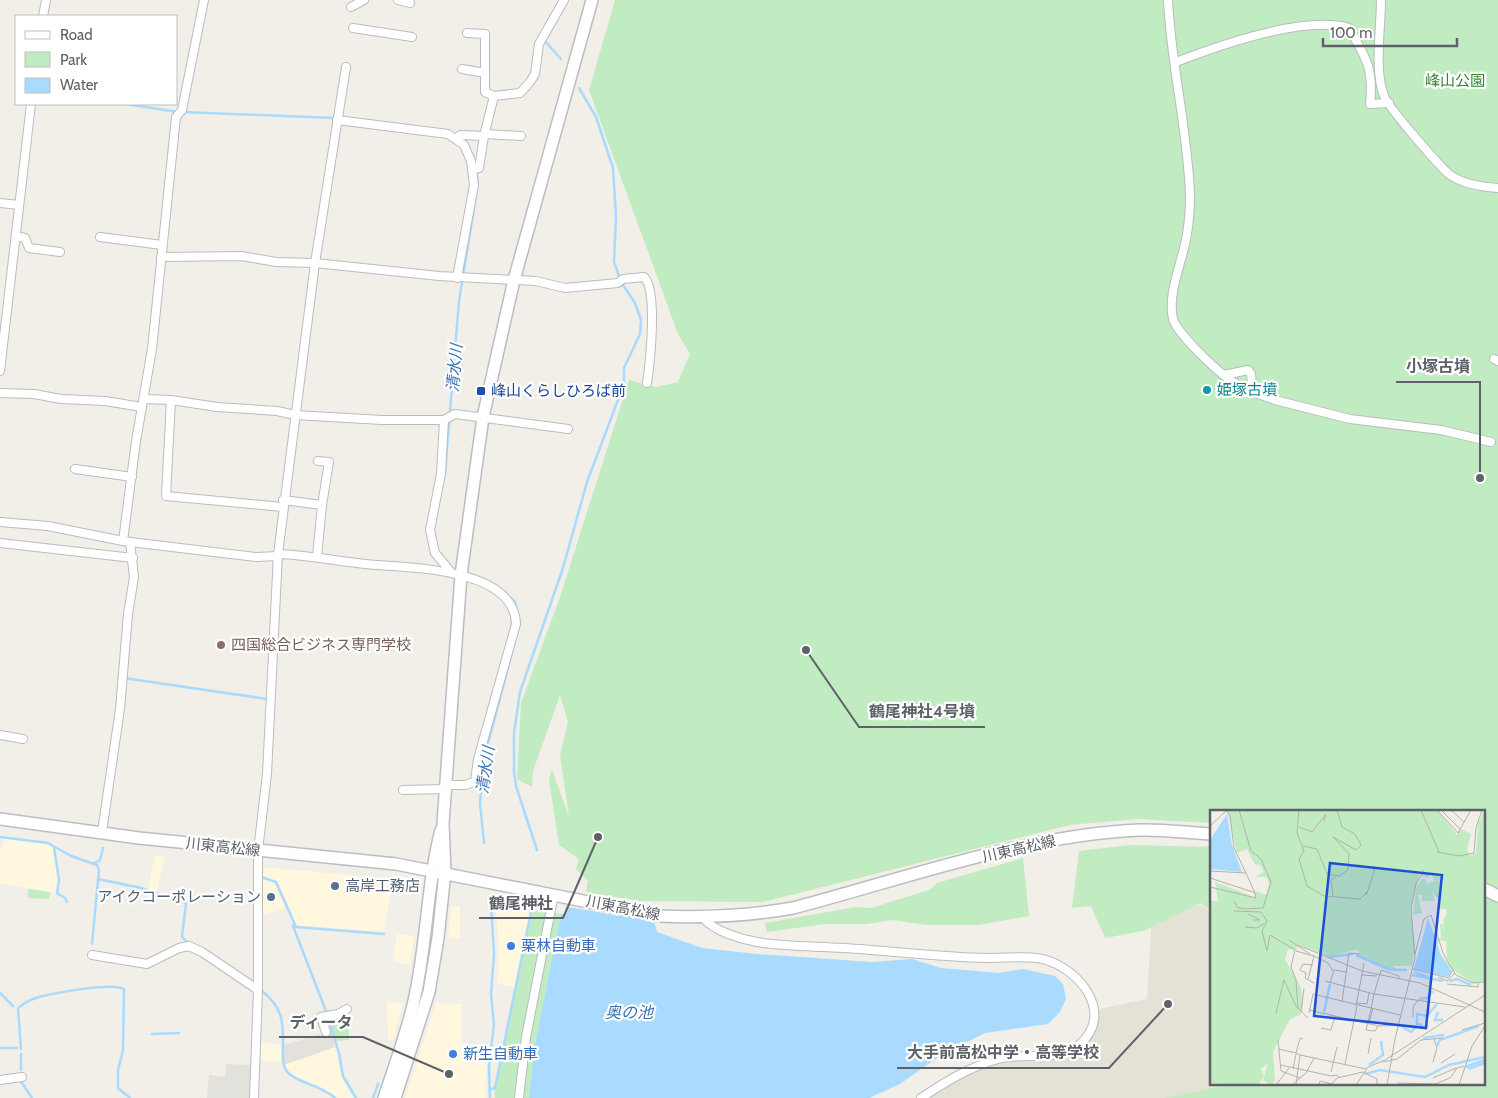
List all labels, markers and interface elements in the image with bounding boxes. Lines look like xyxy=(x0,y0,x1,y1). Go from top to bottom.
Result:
legend xyxy=(15,15,178,105)
scale bar xyxy=(1323,15,1457,47)
text: 100 m xyxy=(1330,24,1372,42)
text: Road xyxy=(60,26,93,44)
text: Park xyxy=(60,51,87,69)
park label: 峰山公園 xyxy=(1425,72,1485,90)
text: Water xyxy=(60,76,98,94)
water label: 清水川 xyxy=(443,341,466,393)
callout: 小塚古墳 xyxy=(1396,351,1480,382)
text: 小塚古墳 xyxy=(1406,357,1470,376)
place label: 姫塚古墳 xyxy=(1217,381,1277,399)
place label: 峰山くらしひろば前 xyxy=(491,382,626,400)
marker: 姫塚古墳 xyxy=(1201,384,1213,396)
marker: 峰山くらしひろば前 xyxy=(475,385,487,397)
place label: 四国総合ビジネス専門学校 xyxy=(231,636,411,654)
marker: 四国総合ビジネス専門学校 xyxy=(215,639,227,651)
callout: 鶴尾神社4号墳 xyxy=(859,696,985,727)
text: 鶴尾神社4号墳 xyxy=(869,702,975,721)
water label: 清水川 xyxy=(473,743,499,795)
inset map xyxy=(1210,810,1486,1086)
street label: 川東高松線 xyxy=(980,832,1058,866)
street label: 川東高松線 xyxy=(185,834,261,860)
place label: 高岸工務店 xyxy=(345,877,420,895)
marker: 高岸工務店 xyxy=(329,880,341,892)
callout: 鶴尾神社 xyxy=(479,887,563,918)
place label: アイクコーポレーション xyxy=(97,888,261,906)
marker: アイクコーポレーション xyxy=(265,891,277,903)
street label: 川東高松線 xyxy=(584,892,662,924)
text: 鶴尾神社 xyxy=(489,894,553,913)
place label: 栗林自動車 xyxy=(521,937,596,955)
marker: 栗林自動車 xyxy=(505,940,517,952)
water label: 奥の池 xyxy=(605,1003,655,1022)
callout: ディータ xyxy=(279,1006,363,1037)
text: ディータ xyxy=(290,1013,352,1032)
callout: 大手前高松中学・高等学校 xyxy=(897,1037,1109,1068)
text: 大手前高松中学・高等学校 xyxy=(907,1043,1099,1062)
place label: 新生自動車 xyxy=(463,1045,538,1063)
marker: 新生自動車 xyxy=(447,1048,459,1060)

